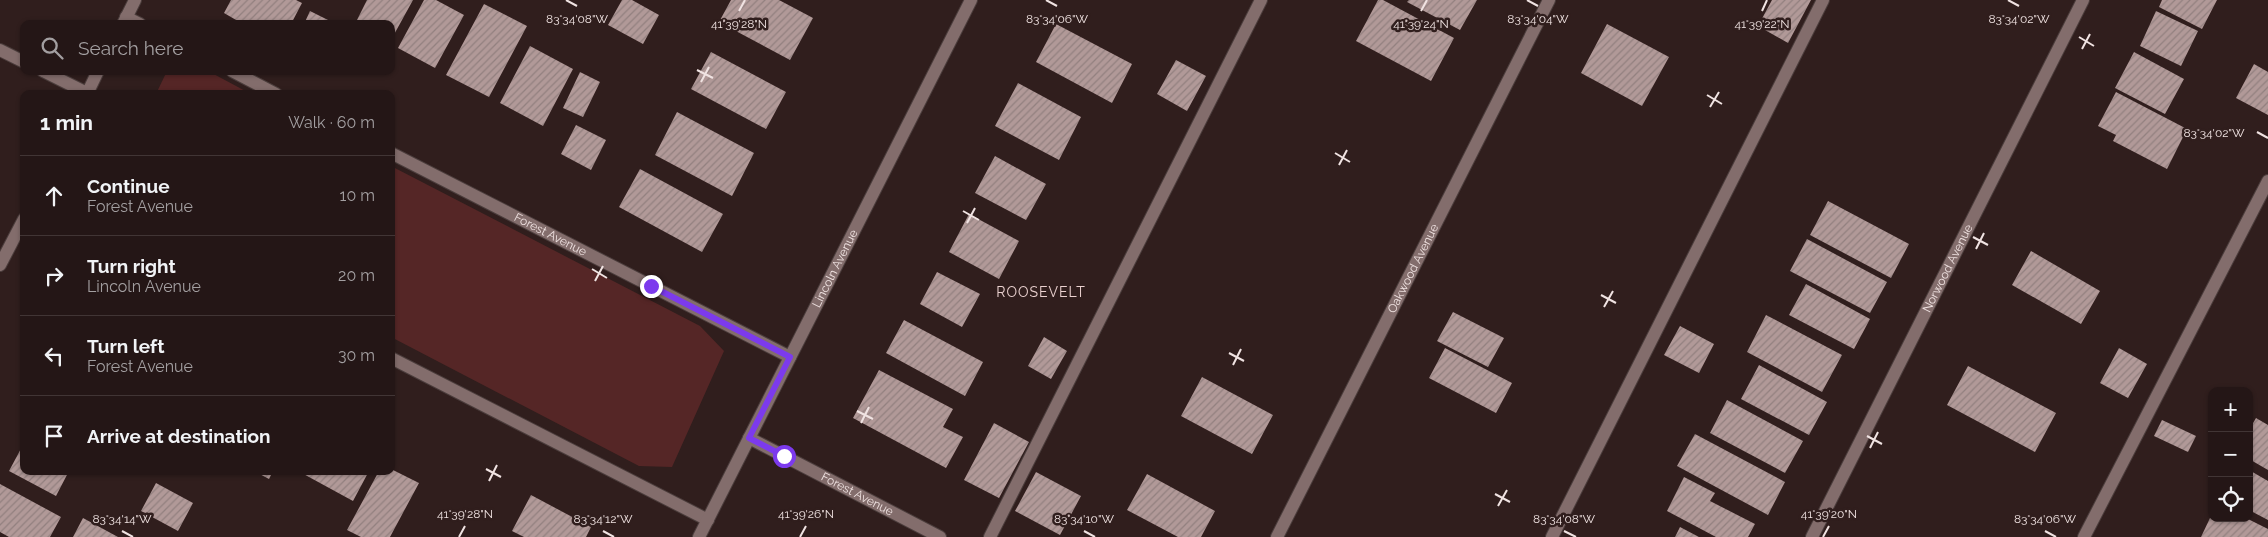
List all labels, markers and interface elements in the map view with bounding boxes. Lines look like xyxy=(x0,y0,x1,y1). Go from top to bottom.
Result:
text: 83°34'08"W xyxy=(546,12,608,26)
text: 83°34'06"W xyxy=(1026,12,1088,26)
text: 83°34'04"W xyxy=(1507,12,1569,26)
text: 83°34'02"W xyxy=(1988,12,2050,26)
text: 41°39'28"N xyxy=(711,17,767,31)
text: 41°39'24"N xyxy=(1393,17,1449,31)
text: 41°39'22"N xyxy=(1734,17,1790,31)
search box xyxy=(20,20,395,75)
icon: search xyxy=(38,34,66,62)
text: Search here xyxy=(78,37,184,59)
text: 1 min xyxy=(40,110,93,135)
text: Walk · 60 m xyxy=(288,113,375,132)
text: 83°34'02"W xyxy=(2183,126,2245,140)
text: Continue xyxy=(87,175,170,197)
icon: ahead xyxy=(40,182,68,210)
text: 10 m xyxy=(340,186,375,205)
text: Forest Avenue xyxy=(87,197,193,216)
street label: Forest Avenue xyxy=(512,210,589,259)
street label: Oakwood Avenue xyxy=(1385,222,1441,315)
street label: Norwood Avenue xyxy=(1920,222,1976,315)
street label: Lincoln Avenue xyxy=(809,227,861,310)
text: Turn right xyxy=(87,255,176,277)
icon: right xyxy=(40,262,68,290)
text: 20 m xyxy=(338,266,375,285)
route end xyxy=(640,275,663,298)
text: Lincoln Avenue xyxy=(87,277,201,296)
district label: ROOSEVELT xyxy=(996,284,1086,300)
text: Turn left xyxy=(87,335,164,357)
icon: left xyxy=(40,342,68,370)
text: 30 m xyxy=(338,346,375,365)
text: Forest Avenue xyxy=(87,357,193,376)
map controls xyxy=(2208,387,2253,522)
button: + xyxy=(2208,387,2253,432)
icon: arrive xyxy=(40,422,68,450)
text: Arrive at destination xyxy=(87,425,271,447)
button: − xyxy=(2208,432,2253,477)
route start xyxy=(773,445,796,468)
street label: Forest Avenue xyxy=(819,470,896,519)
button: locate xyxy=(2208,477,2253,522)
text: 41°39'28"N xyxy=(437,507,493,521)
text: 41°39'26"N xyxy=(778,507,834,521)
text: 41°39'20"N xyxy=(1801,507,1857,521)
text: 83°34'14"W xyxy=(92,512,152,526)
text: 83°34'12"W xyxy=(574,512,633,526)
text: 83°34'10"W xyxy=(1054,512,1114,526)
text: 83°34'08"W xyxy=(1533,512,1595,526)
text: 83°34'06"W xyxy=(2014,512,2076,526)

